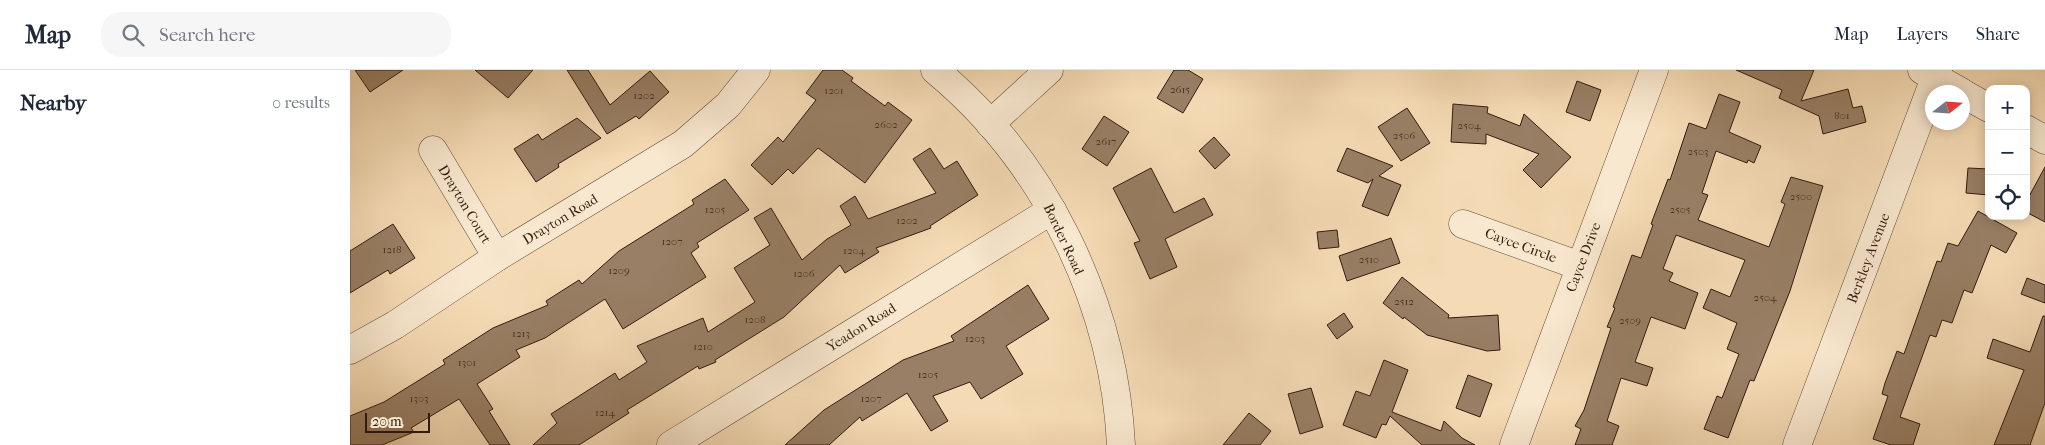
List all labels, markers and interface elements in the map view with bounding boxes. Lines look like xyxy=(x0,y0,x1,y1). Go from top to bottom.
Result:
search box xyxy=(101,12,451,57)
text: Map xyxy=(25,21,71,49)
icon: search xyxy=(119,21,147,49)
text: Search here xyxy=(159,24,255,46)
text: Map xyxy=(1834,24,1868,45)
text: Layers xyxy=(1896,24,1948,45)
text: Share xyxy=(1976,24,2020,45)
house number: 2615 xyxy=(1170,83,1190,96)
house number: 1201 xyxy=(824,84,844,97)
north arrow xyxy=(1925,85,1970,130)
map controls xyxy=(1985,85,2030,220)
button: + xyxy=(1985,85,2030,130)
house number: 1202 xyxy=(633,89,655,102)
text: Nearby xyxy=(20,91,86,115)
text: 0 results xyxy=(272,93,330,112)
house number: 801 xyxy=(1834,109,1850,122)
house number: 2602 xyxy=(874,118,898,131)
house number: 2504 xyxy=(1458,119,1481,132)
house number: 2506 xyxy=(1393,129,1415,142)
button: − xyxy=(1985,130,2030,175)
house number: 2617 xyxy=(1096,135,1116,148)
house number: 2503 xyxy=(1688,145,1708,158)
street label: Drayton Court xyxy=(434,162,495,247)
button: locate xyxy=(1985,175,2030,220)
street label: Drayton Road xyxy=(520,190,601,249)
house number: 2500 xyxy=(1790,190,1812,203)
street label: Border Road xyxy=(1040,201,1088,278)
house number: 1205 xyxy=(705,203,725,216)
house number: 2505 xyxy=(1669,203,1691,216)
street label: Berkley Avenue xyxy=(1843,211,1893,306)
house number: 1202 xyxy=(896,214,918,227)
street label: Cayce Drive xyxy=(1562,220,1605,294)
street label: Cayce Circle xyxy=(1483,225,1559,266)
house number: 1207 xyxy=(662,235,682,248)
house number: 1218 xyxy=(382,243,402,256)
house number: 1204 xyxy=(843,244,866,257)
house number: 2510 xyxy=(1359,253,1379,266)
house number: 1209 xyxy=(608,264,630,277)
house number: 1206 xyxy=(793,267,815,280)
house number: 2504 xyxy=(1754,291,1777,304)
house number: 2512 xyxy=(1394,295,1414,308)
street label: Yeadon Road xyxy=(823,299,899,356)
house number: 1208 xyxy=(744,313,766,326)
house number: 2509 xyxy=(1619,314,1641,327)
house number: 1213 xyxy=(512,327,530,340)
house number: 1203 xyxy=(965,332,985,345)
house number: 1210 xyxy=(693,340,713,353)
house number: 1301 xyxy=(458,356,476,369)
house number: 1205 xyxy=(918,368,938,381)
house number: 1303 xyxy=(409,392,429,405)
house number: 1207 xyxy=(861,392,881,405)
house number: 1214 xyxy=(595,406,616,419)
scale bar xyxy=(365,410,430,433)
text: 20 m xyxy=(372,413,402,430)

